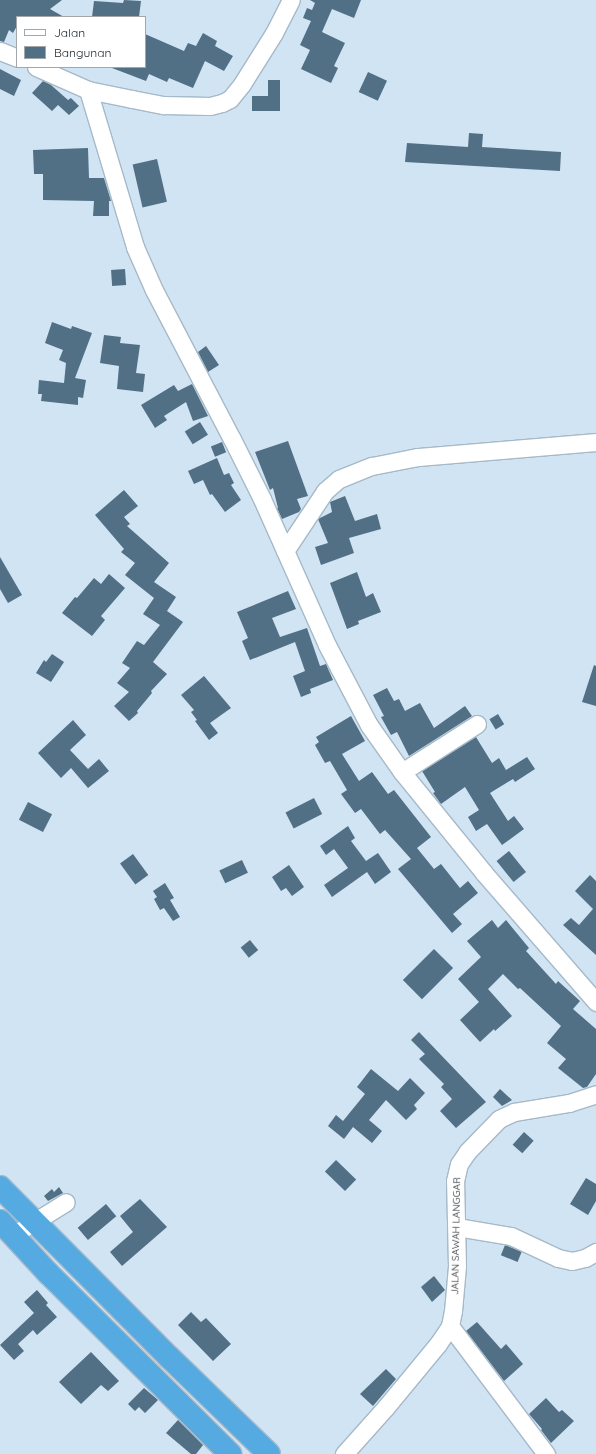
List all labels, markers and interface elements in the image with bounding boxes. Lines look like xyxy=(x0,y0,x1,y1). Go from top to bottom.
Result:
legend xyxy=(16,16,146,68)
text: Jalan xyxy=(54,25,85,40)
text: Bangunan xyxy=(54,45,111,60)
street label: JALAN SAWAH LANGGAR xyxy=(449,1177,463,1295)

